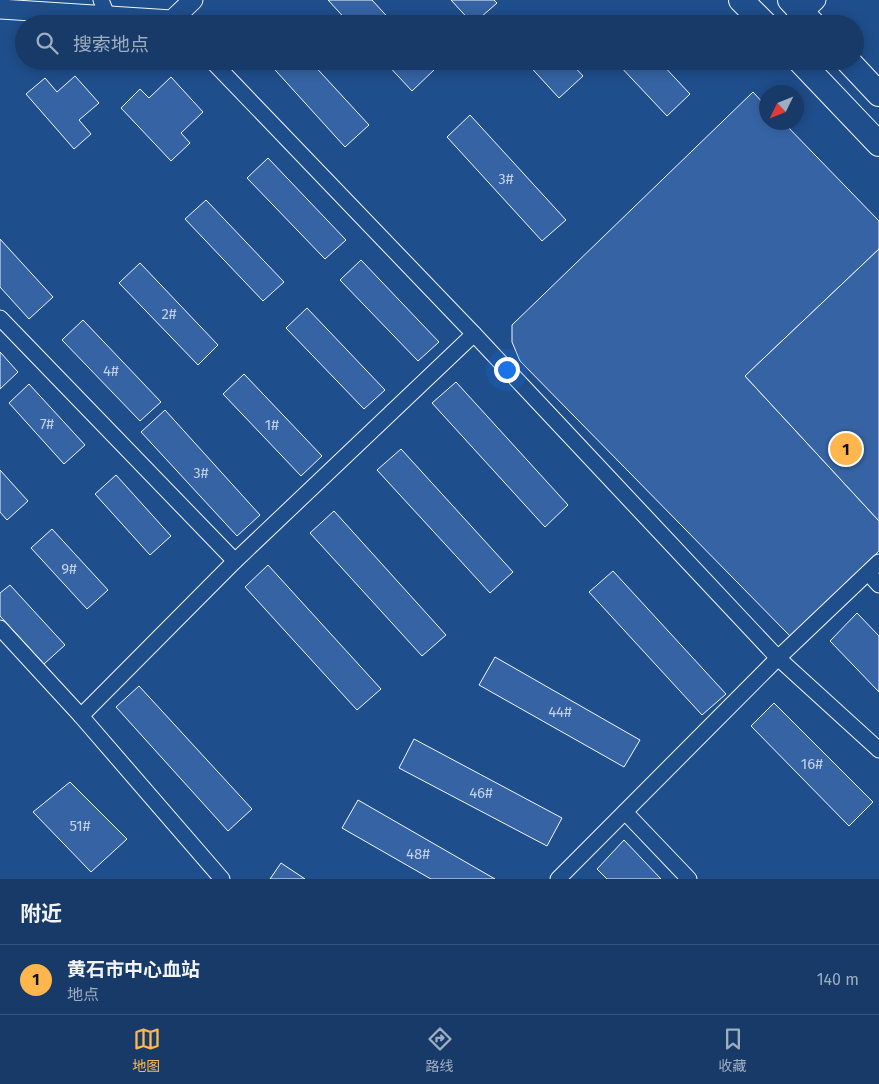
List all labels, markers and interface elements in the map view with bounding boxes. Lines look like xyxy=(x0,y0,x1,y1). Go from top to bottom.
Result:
search box xyxy=(15,15,864,70)
icon: search xyxy=(33,29,61,57)
text: 搜索地点 xyxy=(73,33,149,56)
north arrow xyxy=(759,85,804,130)
house number: 3# xyxy=(498,170,514,188)
house number: 2# xyxy=(161,305,177,323)
your location xyxy=(494,357,520,383)
house number: 4# xyxy=(103,362,119,380)
house number: 7# xyxy=(40,415,54,433)
house number: 1# xyxy=(265,416,279,434)
pin: 1 xyxy=(830,430,862,468)
house number: 3# xyxy=(193,464,209,482)
house number: 9# xyxy=(61,560,77,578)
house number: 44# xyxy=(548,703,572,721)
house number: 16# xyxy=(801,755,823,773)
house number: 46# xyxy=(469,784,493,802)
house number: 51# xyxy=(69,817,91,835)
house number: 48# xyxy=(406,845,430,863)
text: 附近 xyxy=(20,901,62,927)
text: 黄石市中心血站 xyxy=(67,958,200,981)
text: 1 xyxy=(32,970,40,989)
text: 140 m xyxy=(817,970,859,989)
text: 地点 xyxy=(67,985,99,1004)
tab: 地图 xyxy=(133,1025,161,1075)
tab: 路线 xyxy=(426,1025,454,1075)
tab: 收藏 xyxy=(719,1025,747,1075)

